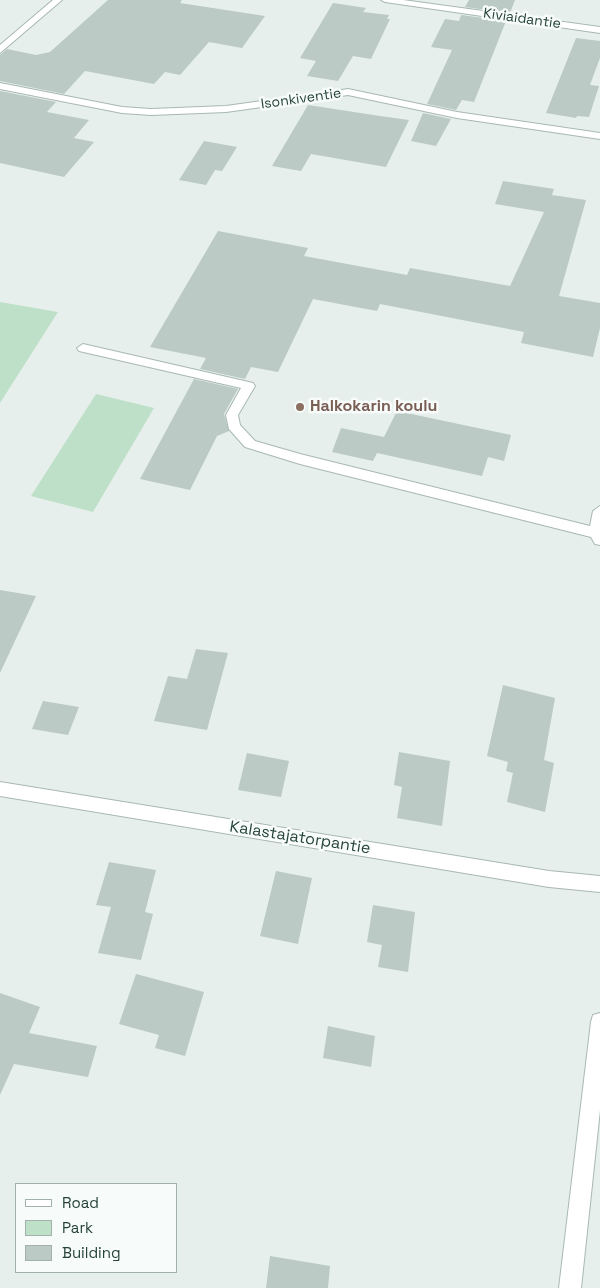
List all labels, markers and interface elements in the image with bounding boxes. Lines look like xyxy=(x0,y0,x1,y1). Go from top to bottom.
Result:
street label: Kiviaidantie xyxy=(482,5,562,33)
street label: Isonkiventie xyxy=(260,85,342,113)
place label: Halkokarin koulu xyxy=(310,397,437,417)
marker: Halkokarin koulu xyxy=(294,401,306,413)
street label: Kalastajatorpantie xyxy=(228,817,372,859)
legend xyxy=(15,1183,178,1273)
text: Road xyxy=(62,1193,99,1212)
text: Park xyxy=(62,1218,93,1237)
text: Building xyxy=(62,1243,121,1262)

